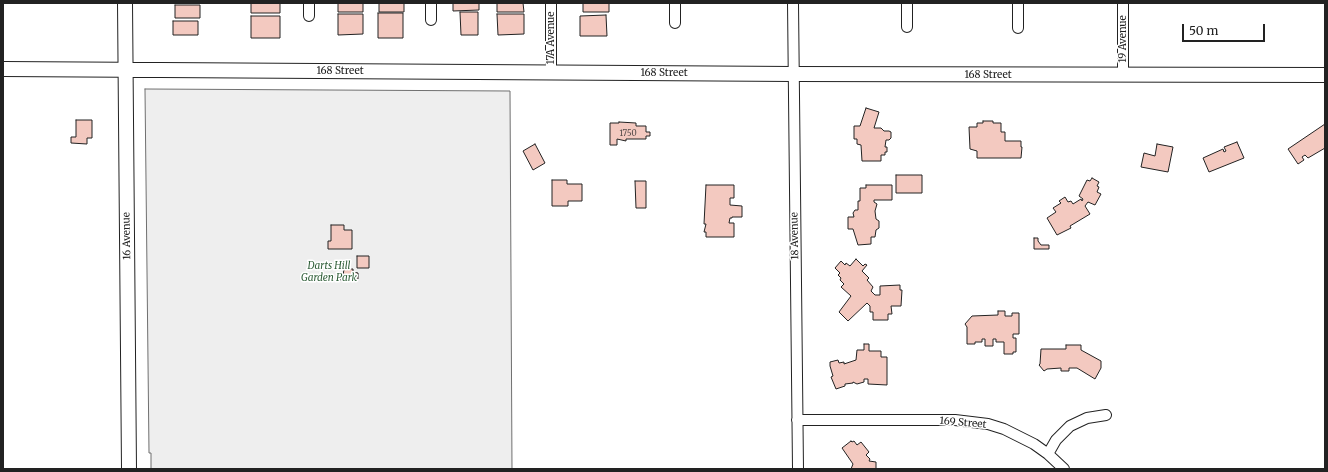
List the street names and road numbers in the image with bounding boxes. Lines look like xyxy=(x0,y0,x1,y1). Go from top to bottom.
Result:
street label: 17A Avenue xyxy=(545,11,557,65)
street label: 19 Avenue xyxy=(1117,15,1129,63)
street label: 168 Street xyxy=(316,65,364,77)
street label: 168 Street xyxy=(640,67,688,79)
street label: 168 Street xyxy=(964,69,1012,81)
street label: 16 Avenue xyxy=(121,212,133,260)
street label: 18 Avenue xyxy=(789,212,801,260)
street label: 169 Street xyxy=(939,415,987,431)

